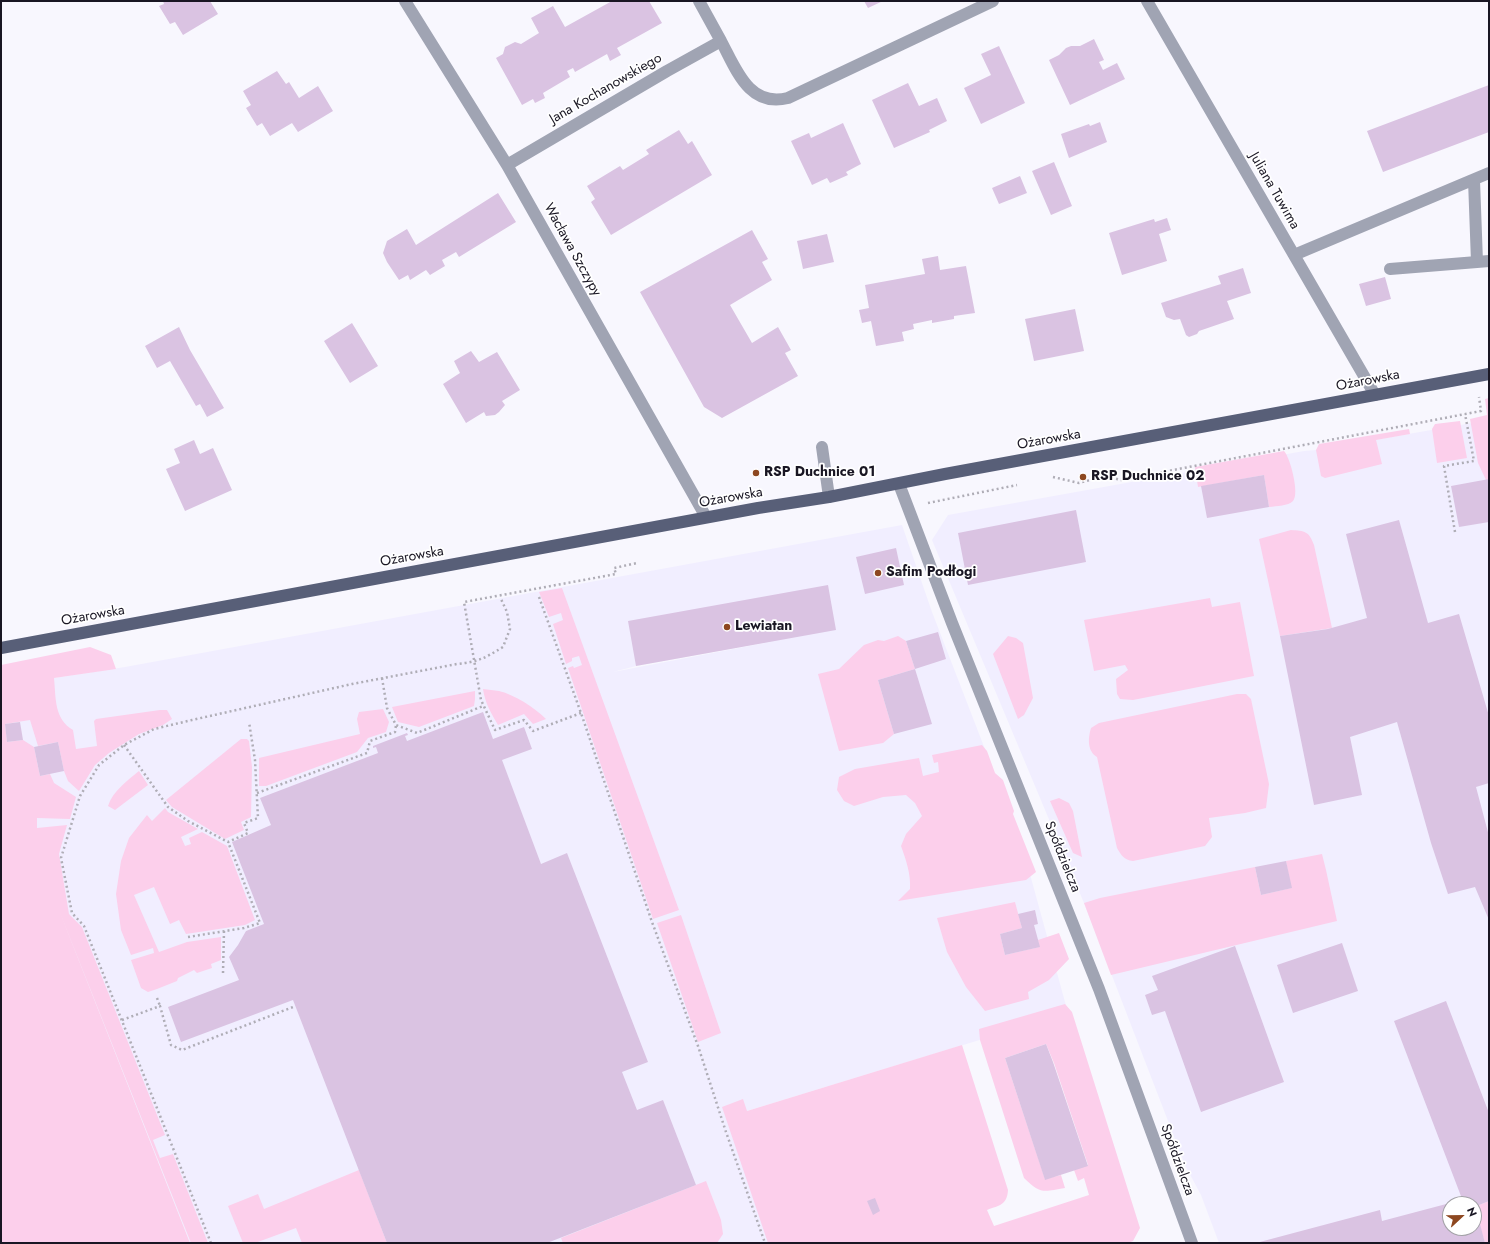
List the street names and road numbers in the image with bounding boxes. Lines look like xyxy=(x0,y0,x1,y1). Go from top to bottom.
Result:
street label: Jana Kochanowskiego xyxy=(547,50,665,128)
street label: Juliana Tuwima xyxy=(1245,149,1303,233)
street label: Wacława Szczypy xyxy=(540,201,604,299)
street label: Ożarowska xyxy=(1335,367,1401,395)
street label: Ożarowska xyxy=(1016,426,1082,454)
street label: Ożarowska xyxy=(698,484,764,512)
street label: Ożarowska xyxy=(379,543,445,571)
street label: Ożarowska xyxy=(60,602,126,630)
street label: Spółdzielcza xyxy=(1040,819,1084,895)
street label: Spółdzielcza xyxy=(1156,1122,1198,1198)

